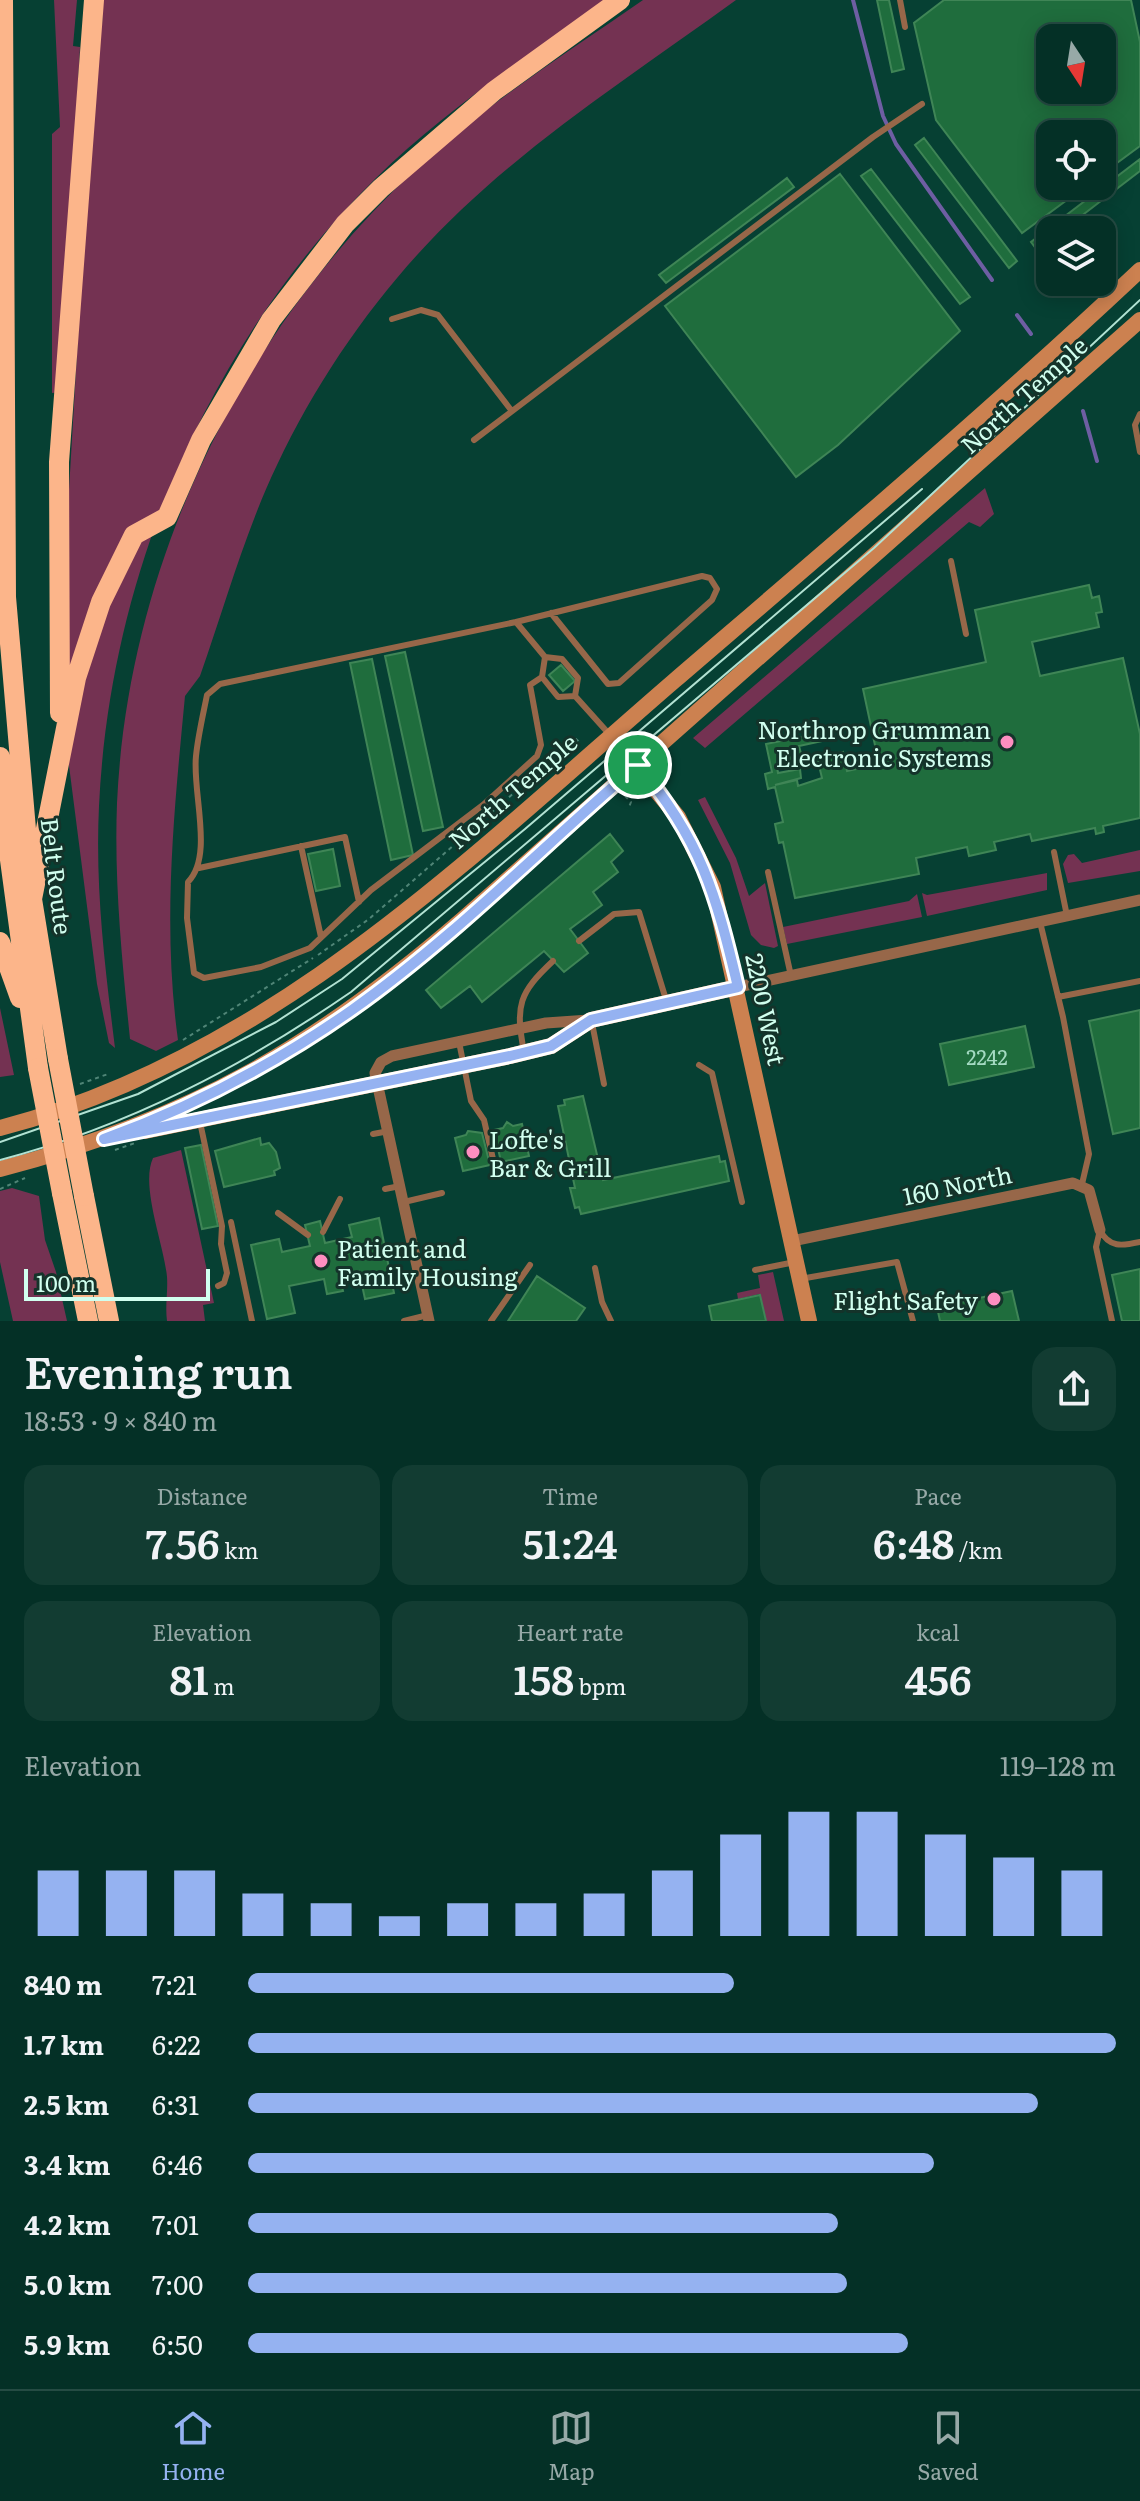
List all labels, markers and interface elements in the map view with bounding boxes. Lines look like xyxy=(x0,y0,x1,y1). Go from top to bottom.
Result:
north arrow xyxy=(1036,24,1116,104)
map controls xyxy=(1036,24,1116,296)
button: locate xyxy=(1036,120,1116,200)
button: layers xyxy=(1036,216,1116,296)
street label: North Temple xyxy=(952,327,1094,461)
place label: Northrop Grumman Electronic Systems xyxy=(758,711,991,774)
street label: North Temple xyxy=(440,724,584,856)
pin xyxy=(604,731,672,799)
marker: Northrop Grumman Electronic Systems xyxy=(998,733,1016,751)
icon: arrive xyxy=(616,743,660,787)
street label: Belt Route xyxy=(33,816,83,936)
street label: 2200 West xyxy=(738,950,796,1068)
house number: 2242 xyxy=(966,1041,1008,1071)
place label: Lofte's Bar & Grill xyxy=(489,1121,611,1184)
marker: Lofte's Bar & Grill xyxy=(464,1143,482,1161)
street label: 160 North xyxy=(899,1155,1015,1213)
place label: Patient and Family Housing xyxy=(337,1230,518,1293)
marker: Patient and Family Housing xyxy=(312,1252,330,1270)
scale bar xyxy=(24,1265,210,1301)
text: 100 m xyxy=(36,1266,96,1299)
place label: Flight Safety xyxy=(833,1282,978,1317)
marker: Flight Safety xyxy=(985,1290,1003,1308)
text: Evening run xyxy=(24,1337,293,1403)
button: share xyxy=(1032,1347,1116,1431)
text: 18:53 · 9 × 840 m xyxy=(24,1400,217,1439)
text: Distance xyxy=(157,1479,247,1512)
text: Time xyxy=(542,1479,598,1512)
text: Pace xyxy=(914,1479,962,1512)
text: 7.56 xyxy=(145,1512,220,1571)
text: 51:24 xyxy=(523,1512,617,1571)
text: 6:48 xyxy=(873,1512,954,1571)
text: km xyxy=(220,1533,259,1566)
text: /km xyxy=(954,1533,1003,1566)
text: Elevation xyxy=(152,1615,252,1648)
text: Heart rate xyxy=(517,1615,623,1648)
text: kcal xyxy=(916,1615,960,1648)
text: 81 xyxy=(169,1648,209,1707)
text: 158 xyxy=(514,1648,574,1707)
text: 456 xyxy=(904,1648,972,1707)
text: m xyxy=(209,1669,235,1702)
text: bpm xyxy=(574,1669,626,1702)
text: Elevation xyxy=(24,1745,142,1784)
text: 119–128 m xyxy=(1000,1745,1116,1784)
text: 840 m xyxy=(24,1964,102,2003)
text: 7:21 xyxy=(152,1964,197,2003)
text: 1.7 km xyxy=(24,2024,104,2063)
text: 6:22 xyxy=(152,2024,201,2063)
text: 2.5 km xyxy=(24,2084,109,2123)
text: 6:31 xyxy=(152,2084,199,2123)
text: 3.4 km xyxy=(24,2144,111,2183)
text: 6:46 xyxy=(152,2144,202,2183)
text: 4.2 km xyxy=(24,2204,111,2243)
text: 7:01 xyxy=(152,2204,199,2243)
text: 5.0 km xyxy=(24,2264,111,2303)
text: 7:00 xyxy=(152,2264,203,2303)
text: 5.9 km xyxy=(24,2324,110,2363)
text: 6:50 xyxy=(152,2324,203,2363)
tab: Home xyxy=(161,2406,225,2487)
tab: Map xyxy=(548,2406,595,2487)
tab: Saved xyxy=(917,2406,979,2487)

